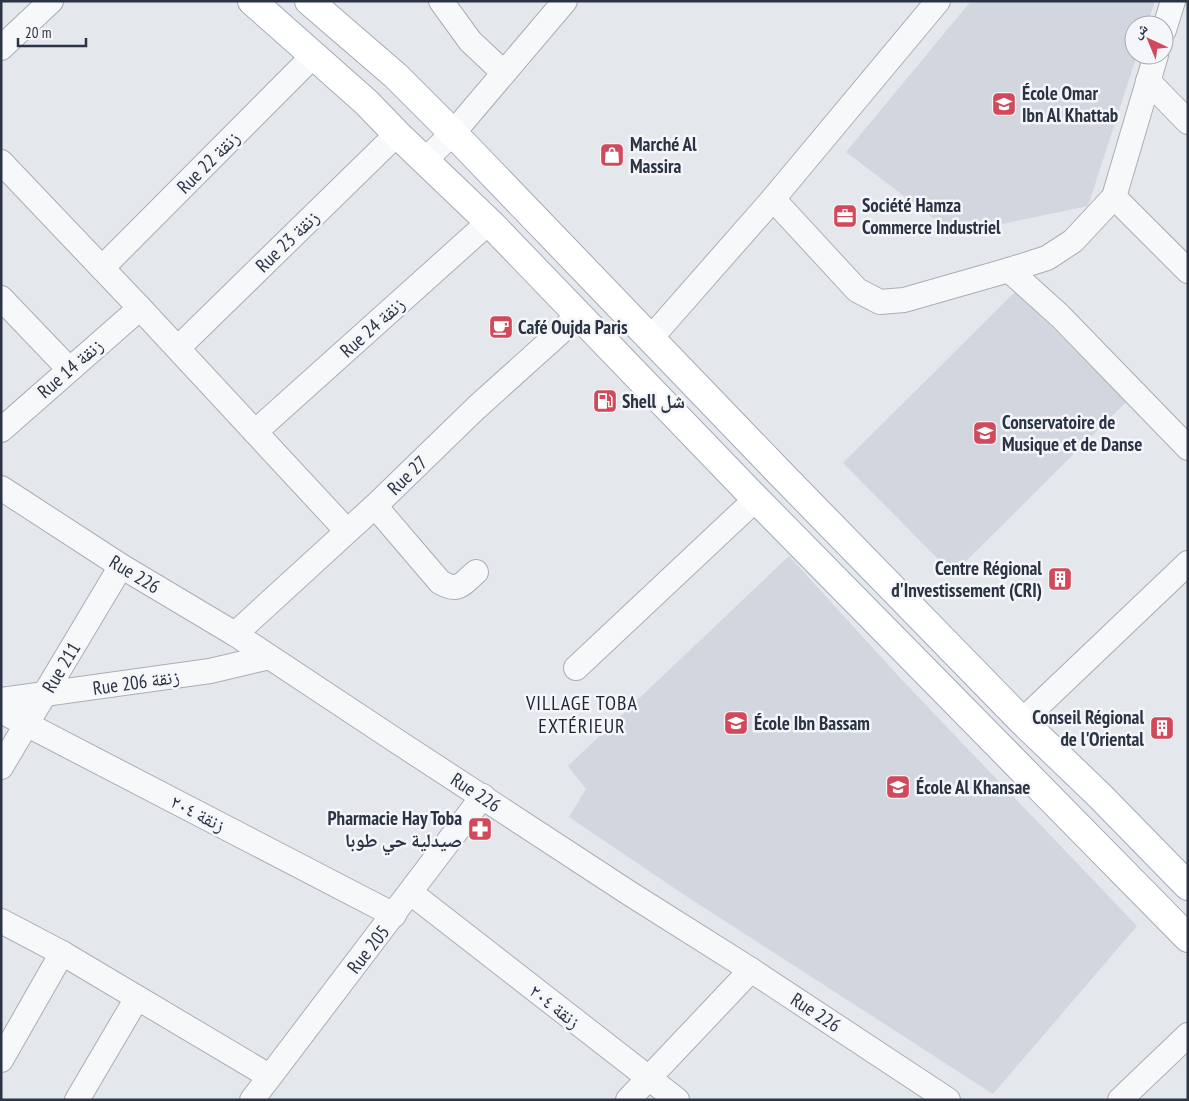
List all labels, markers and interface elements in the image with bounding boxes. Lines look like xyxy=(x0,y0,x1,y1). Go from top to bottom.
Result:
scale bar xyxy=(18,15,85,47)
north arrow xyxy=(1124,15,1174,65)
text: ش xyxy=(1128,19,1152,42)
text: 20 m xyxy=(25,23,51,42)
place label: École Omar Ibn Al Khattab xyxy=(1022,81,1118,127)
school or university icon: École Omar Ibn Al Khattab xyxy=(991,91,1017,117)
street label: Rue 22 زنقة xyxy=(172,126,244,198)
place label: Marché Al Massira xyxy=(630,132,697,178)
shop icon: Marché Al Massira xyxy=(599,142,625,168)
place label: Société Hamza Commerce Industriel xyxy=(862,193,1001,239)
office icon: Société Hamza Commerce Industriel xyxy=(832,203,858,229)
street label: Rue 23 زنقة xyxy=(250,205,324,277)
street label: Rue 24 زنقة xyxy=(335,292,409,362)
cafe icon: Café Oujda Paris xyxy=(488,314,514,340)
place label: Café Oujda Paris xyxy=(518,315,628,339)
street label: Rue 14 زنقة xyxy=(32,333,108,403)
fuel station icon: Shell شل xyxy=(592,388,618,414)
place label: Shell شل xyxy=(622,389,685,413)
place label: Conservatoire de Musique et de Danse xyxy=(1002,410,1142,456)
school or university icon: Conservatoire de Musique et de Danse xyxy=(972,420,998,446)
street label: Rue 27 xyxy=(382,450,432,500)
street label: Rue 226 xyxy=(105,550,165,598)
place label: Centre Régional d'Investissement (CRI) xyxy=(891,556,1042,602)
building icon: Centre Régional d'Investissement (CRI) xyxy=(1047,566,1073,592)
street label: Rue 211 xyxy=(37,637,85,697)
street label: Rue 206 زنقة xyxy=(91,664,181,700)
district label: VILLAGE TOBA EXTÉRIEUR xyxy=(525,690,638,739)
place label: Conseil Régional de l'Oriental xyxy=(1032,705,1144,751)
school or university icon: École Ibn Bassam xyxy=(723,710,749,736)
place label: École Ibn Bassam xyxy=(754,711,870,735)
building icon: Conseil Régional de l'Oriental xyxy=(1149,715,1175,741)
street label: Rue 226 xyxy=(446,767,506,817)
school or university icon: École Al Khansae xyxy=(885,774,911,800)
place label: École Al Khansae xyxy=(916,775,1030,799)
street label: زنقة ٢٠٤ xyxy=(167,789,229,837)
place label: Pharmacie Hay Toba صيدلية حي طوبا xyxy=(328,806,462,856)
pharmacy icon: Pharmacie Hay Toba صيدلية حي طوبا xyxy=(467,816,493,842)
street label: Rue 205 xyxy=(342,920,394,978)
street label: زنقة ٢٠٤ xyxy=(525,979,585,1033)
street label: Rue 226 xyxy=(786,987,846,1037)

